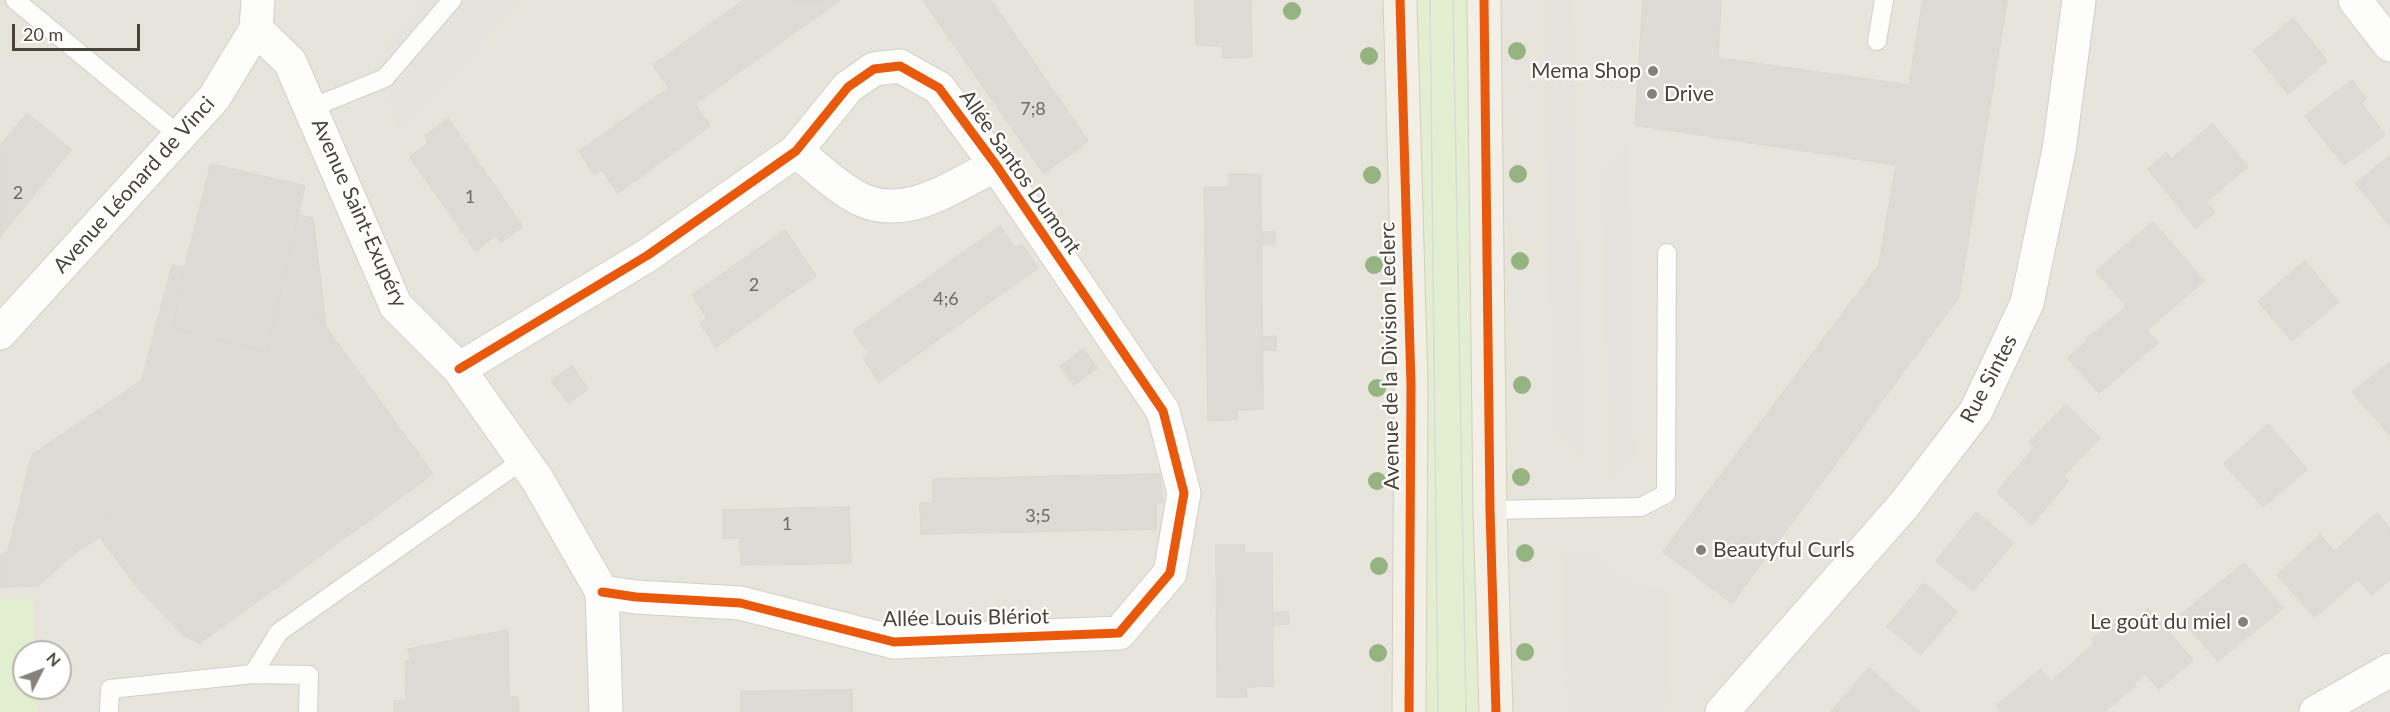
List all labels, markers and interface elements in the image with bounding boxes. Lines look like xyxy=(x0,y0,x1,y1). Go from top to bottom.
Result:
scale bar xyxy=(15,12,142,50)
text: 20 m xyxy=(23,23,63,45)
place label: Mema Shop xyxy=(1531,58,1641,84)
marker: Mema Shop xyxy=(1646,64,1660,78)
place label: Drive xyxy=(1664,81,1714,107)
street label: Allée Santos Dumont xyxy=(954,85,1086,259)
marker: Drive xyxy=(1645,87,1659,101)
street label: Avenue Léonard de Vinci xyxy=(48,92,220,278)
house number: 7;8 xyxy=(1020,98,1046,120)
street label: Avenue Saint-Exupéry xyxy=(306,115,412,311)
house number: 2 xyxy=(13,182,23,204)
house number: 1 xyxy=(465,186,475,208)
street label: Avenue de la Division Leclerc xyxy=(1375,222,1405,490)
house number: 2 xyxy=(749,274,759,296)
house number: 4;6 xyxy=(933,288,959,310)
street label: Rue Sintes xyxy=(1955,330,2023,428)
house number: 3;5 xyxy=(1025,505,1051,527)
house number: 1 xyxy=(782,513,792,535)
place label: Beautyful Curls xyxy=(1713,537,1855,563)
marker: Beautyful Curls xyxy=(1694,543,1708,557)
street label: Allée Louis Blériot xyxy=(883,604,1049,632)
place label: Le goût du miel xyxy=(2090,609,2231,635)
marker: Le goût du miel xyxy=(2236,615,2250,629)
north arrow xyxy=(12,640,72,700)
text: N xyxy=(43,648,65,670)

